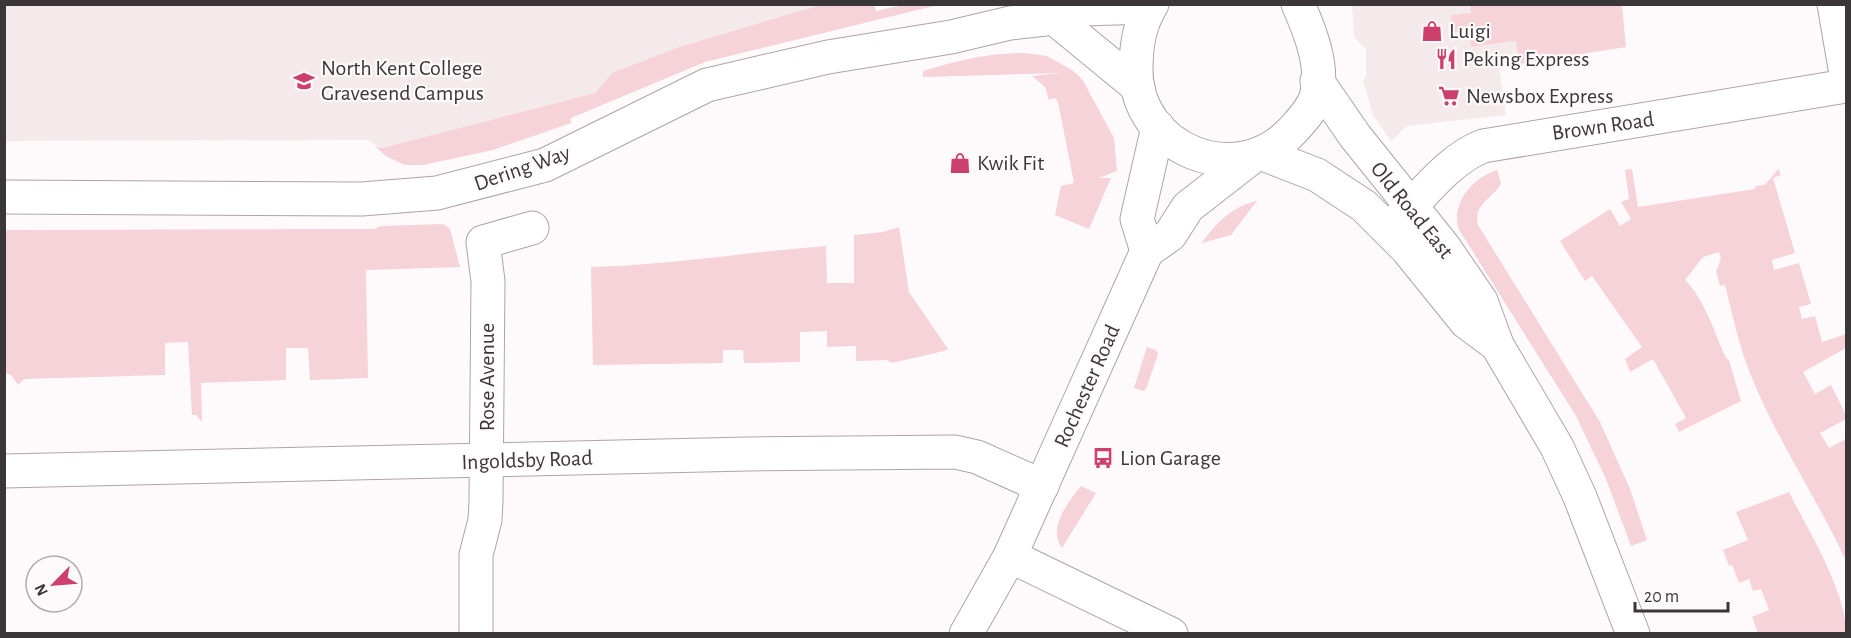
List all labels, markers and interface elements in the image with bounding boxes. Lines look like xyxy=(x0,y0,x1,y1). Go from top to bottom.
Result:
shop icon: Luigi xyxy=(1420,19,1444,43)
place label: Luigi xyxy=(1449,20,1491,42)
restaurant icon: Peking Express xyxy=(1434,47,1458,71)
place label: Peking Express xyxy=(1463,48,1589,70)
place label: North Kent College Gravesend Campus xyxy=(321,57,484,104)
school or university icon: North Kent College Gravesend Campus xyxy=(292,69,316,93)
supermarket icon: Newsbox Express xyxy=(1437,84,1461,108)
place label: Newsbox Express xyxy=(1466,85,1613,107)
street label: Brown Road xyxy=(1551,108,1655,144)
street label: Dering Way xyxy=(471,141,574,195)
shop icon: Kwik Fit xyxy=(948,151,972,175)
place label: Kwik Fit xyxy=(977,152,1044,174)
street label: Old Road East xyxy=(1367,157,1457,263)
street label: Rochester Road xyxy=(1050,321,1124,451)
street label: Rose Avenue xyxy=(476,323,498,431)
bus stop icon: Lion Garage xyxy=(1091,446,1115,470)
street label: Ingoldsby Road xyxy=(461,447,593,473)
place label: Lion Garage xyxy=(1120,447,1221,469)
north arrow xyxy=(24,554,84,614)
scale bar xyxy=(1635,575,1728,613)
text: N xyxy=(32,581,51,598)
text: 20 m xyxy=(1644,588,1679,606)

